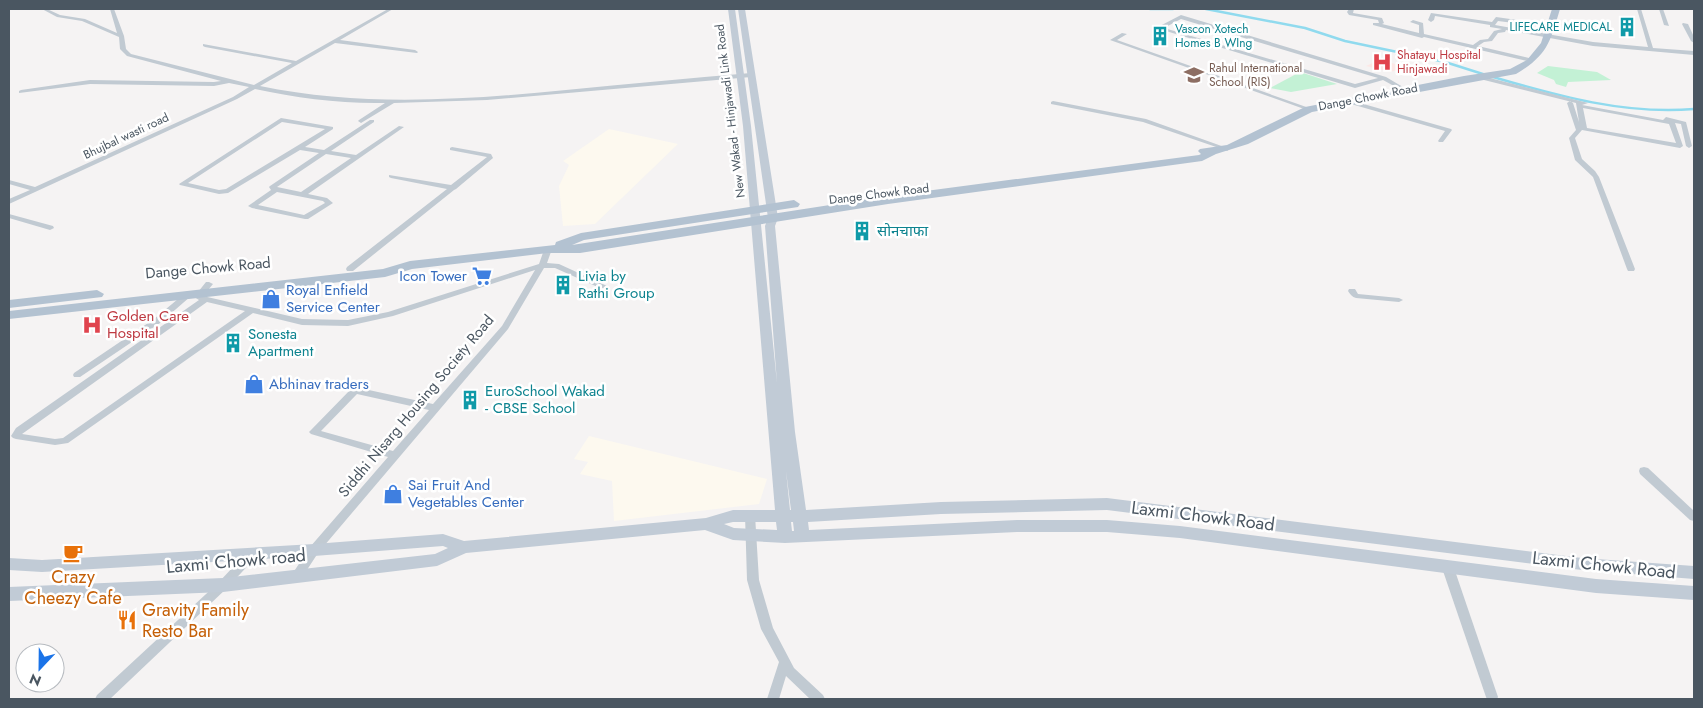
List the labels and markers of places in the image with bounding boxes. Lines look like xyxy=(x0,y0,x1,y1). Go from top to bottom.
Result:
building icon: LIFECARE MEDICAL xyxy=(1616,16,1638,38)
place label: LIFECARE MEDICAL xyxy=(1509,18,1613,36)
place label: Vascon Xotech Homes B WIng xyxy=(1175,20,1252,52)
building icon: Vascon Xotech Homes B WIng xyxy=(1149,25,1171,47)
place label: Shatayu Hospital Hinjawadi xyxy=(1397,46,1481,78)
hospital icon: Shatayu Hospital Hinjawadi xyxy=(1371,51,1393,73)
place label: Rahul International School (RIS) xyxy=(1209,59,1302,91)
school or university icon: Rahul International School (RIS) xyxy=(1183,64,1205,86)
building icon: सोनचाफा xyxy=(851,220,873,242)
place label: सोनचाफा xyxy=(877,220,929,242)
place label: Icon Tower xyxy=(399,265,468,287)
supermarket icon: Icon Tower xyxy=(471,265,493,287)
place label: Livia by Rathi Group xyxy=(578,265,655,304)
building icon: Livia by Rathi Group xyxy=(552,274,574,296)
place label: Royal Enfield Service Center xyxy=(286,279,381,318)
shop icon: Royal Enfield Service Center xyxy=(260,288,282,310)
place label: Golden Care Hospital xyxy=(107,305,189,344)
hospital icon: Golden Care Hospital xyxy=(81,314,103,336)
place label: Sonesta Apartment xyxy=(248,323,314,362)
building icon: Sonesta Apartment xyxy=(222,332,244,354)
shop icon: Abhinav traders xyxy=(243,373,265,395)
place label: Abhinav traders xyxy=(269,373,369,395)
place label: EuroSchool Wakad - CBSE School xyxy=(485,380,605,419)
building icon: EuroSchool Wakad - CBSE School xyxy=(459,389,481,411)
place label: Sai Fruit And Vegetables Center xyxy=(408,474,525,513)
shop icon: Sai Fruit And Vegetables Center xyxy=(382,483,404,505)
cafe icon: Crazy Cheezy Cafe xyxy=(62,542,84,564)
place label: Crazy Cheezy Cafe xyxy=(24,564,122,611)
place label: Gravity Family Resto Bar xyxy=(142,597,249,644)
restaurant icon: Gravity Family Resto Bar xyxy=(116,609,138,631)

